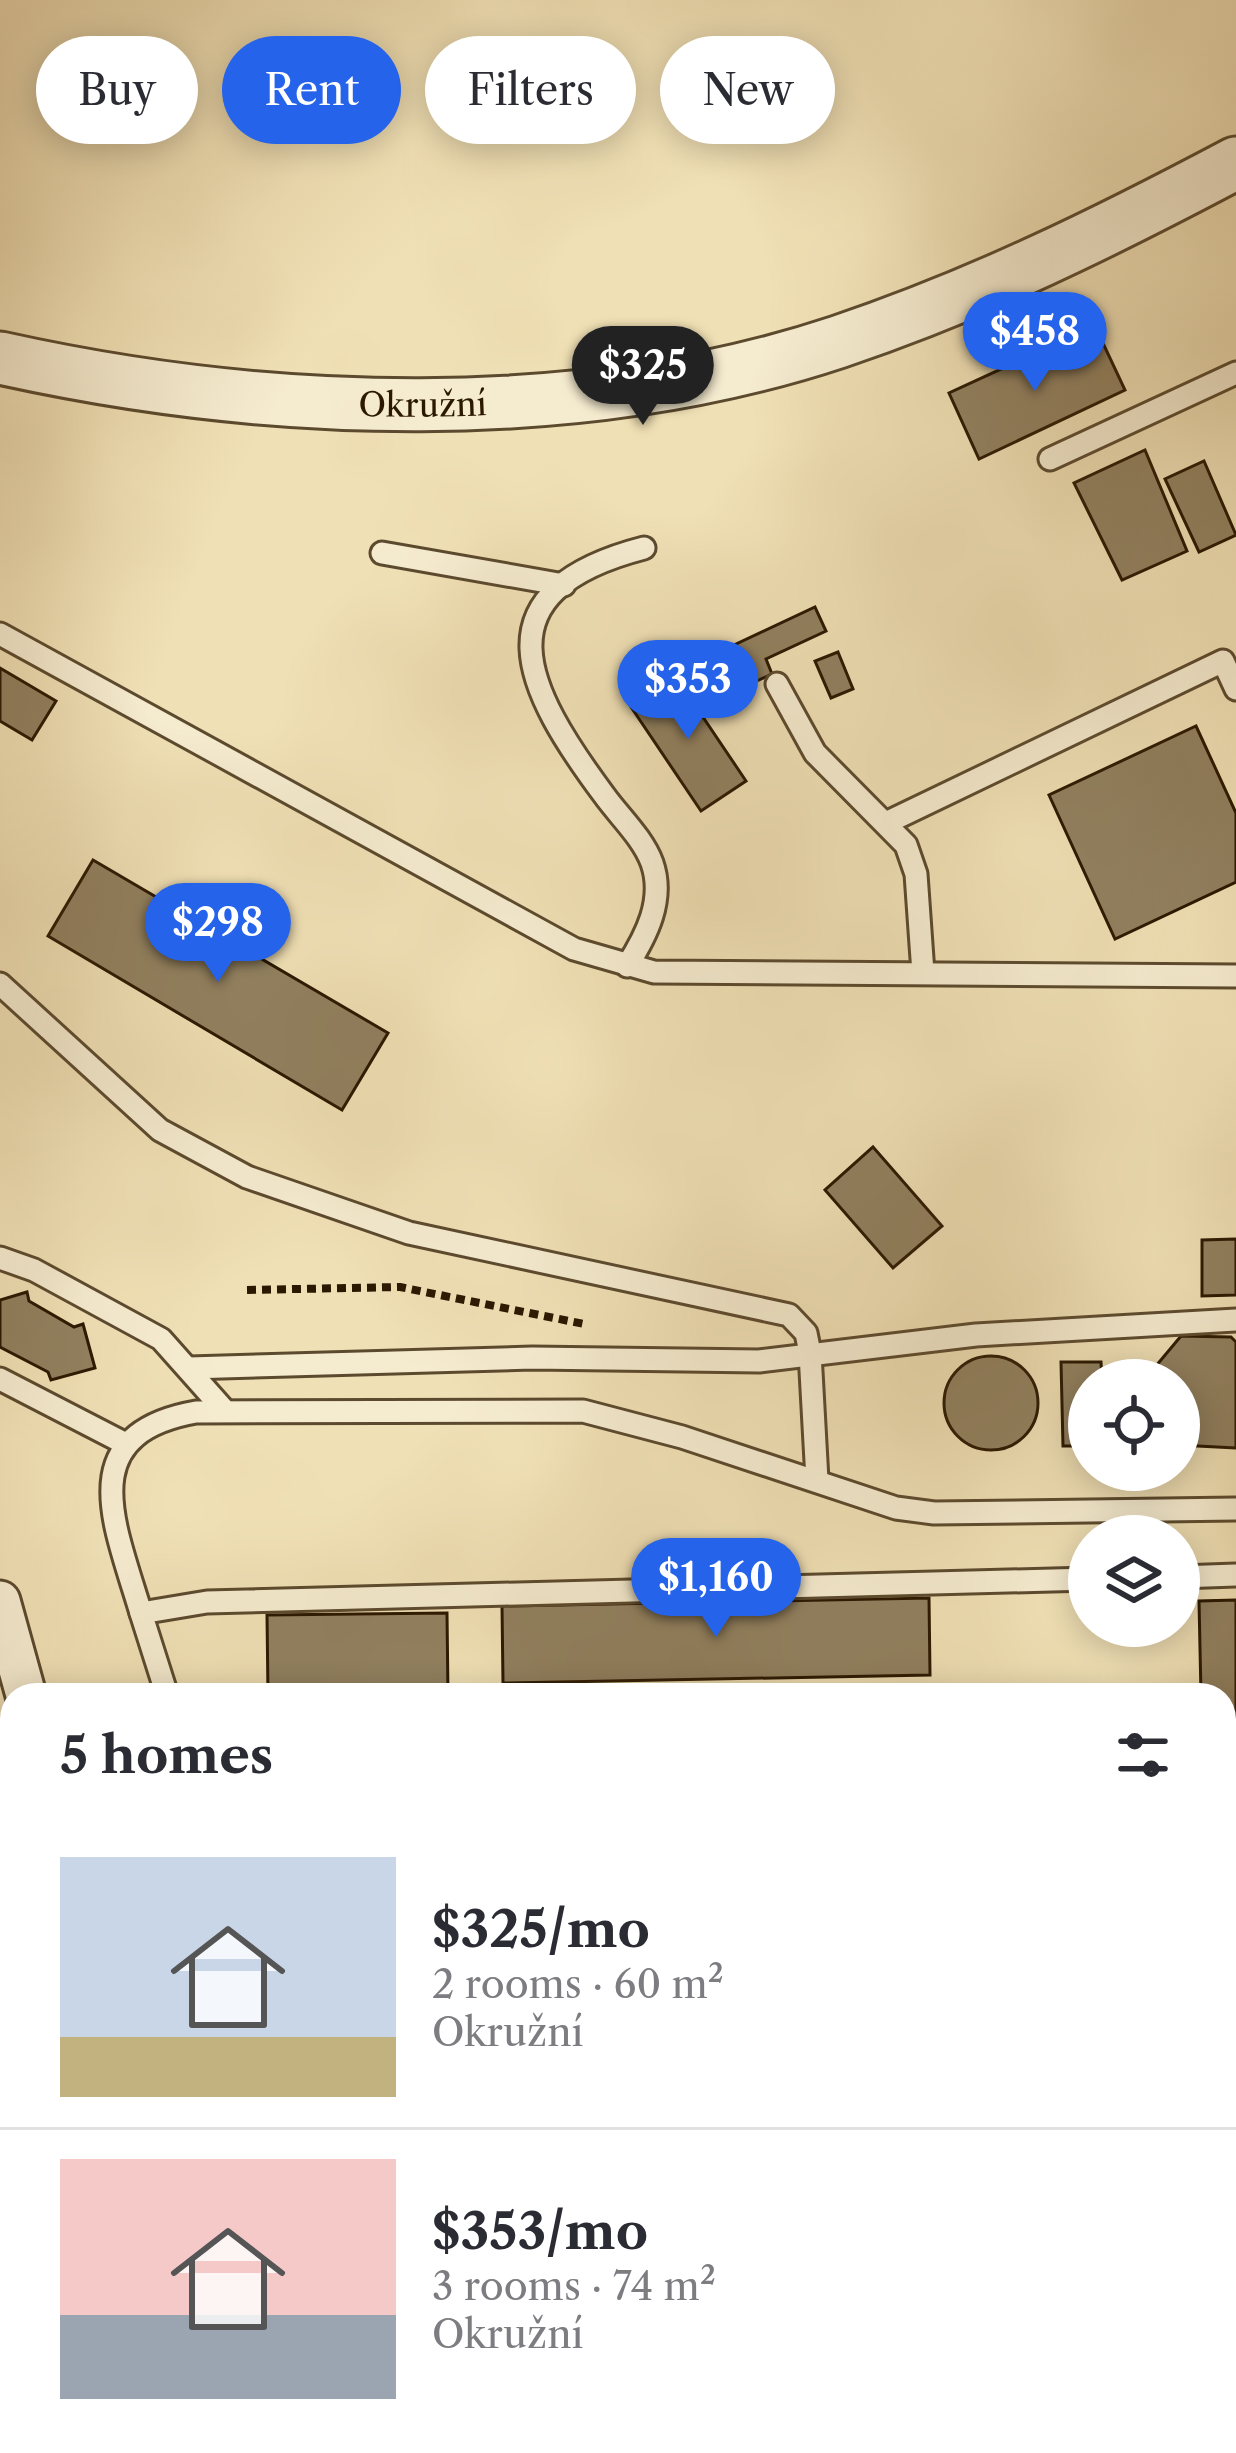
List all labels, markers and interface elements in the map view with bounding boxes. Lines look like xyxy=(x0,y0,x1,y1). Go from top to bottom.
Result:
chip: Buy xyxy=(36,36,198,144)
chip: Rent xyxy=(222,36,401,144)
chip: Filters xyxy=(425,36,636,144)
chip: New xyxy=(660,36,835,144)
pin: $458 xyxy=(964,292,1106,394)
text: $458 xyxy=(990,307,1080,355)
pin: $325 xyxy=(572,326,714,428)
text: $325 xyxy=(599,341,687,389)
street label: Okružní xyxy=(358,383,488,426)
pin: $353 xyxy=(617,640,759,742)
text: $353 xyxy=(644,655,732,703)
pin: $298 xyxy=(147,883,289,985)
text: $298 xyxy=(172,898,264,946)
map controls xyxy=(1068,1359,1200,1647)
button: locate xyxy=(1068,1359,1200,1491)
button: layers xyxy=(1068,1515,1200,1647)
pin: $1,160 xyxy=(618,1538,814,1640)
text: $1,160 xyxy=(658,1553,774,1601)
icon: filters xyxy=(1110,1722,1176,1788)
text: 5 homes xyxy=(60,1724,273,1786)
text: $325/mo xyxy=(432,1898,650,1960)
icon: home xyxy=(156,1905,300,2049)
text: 2 rooms · 60 m² xyxy=(432,1960,724,2008)
text: Okružní xyxy=(432,2008,583,2056)
text: $353/mo xyxy=(432,2200,648,2262)
icon: home xyxy=(156,2207,300,2351)
text: 3 rooms · 74 m² xyxy=(432,2262,716,2310)
text: Okružní xyxy=(432,2310,583,2358)

